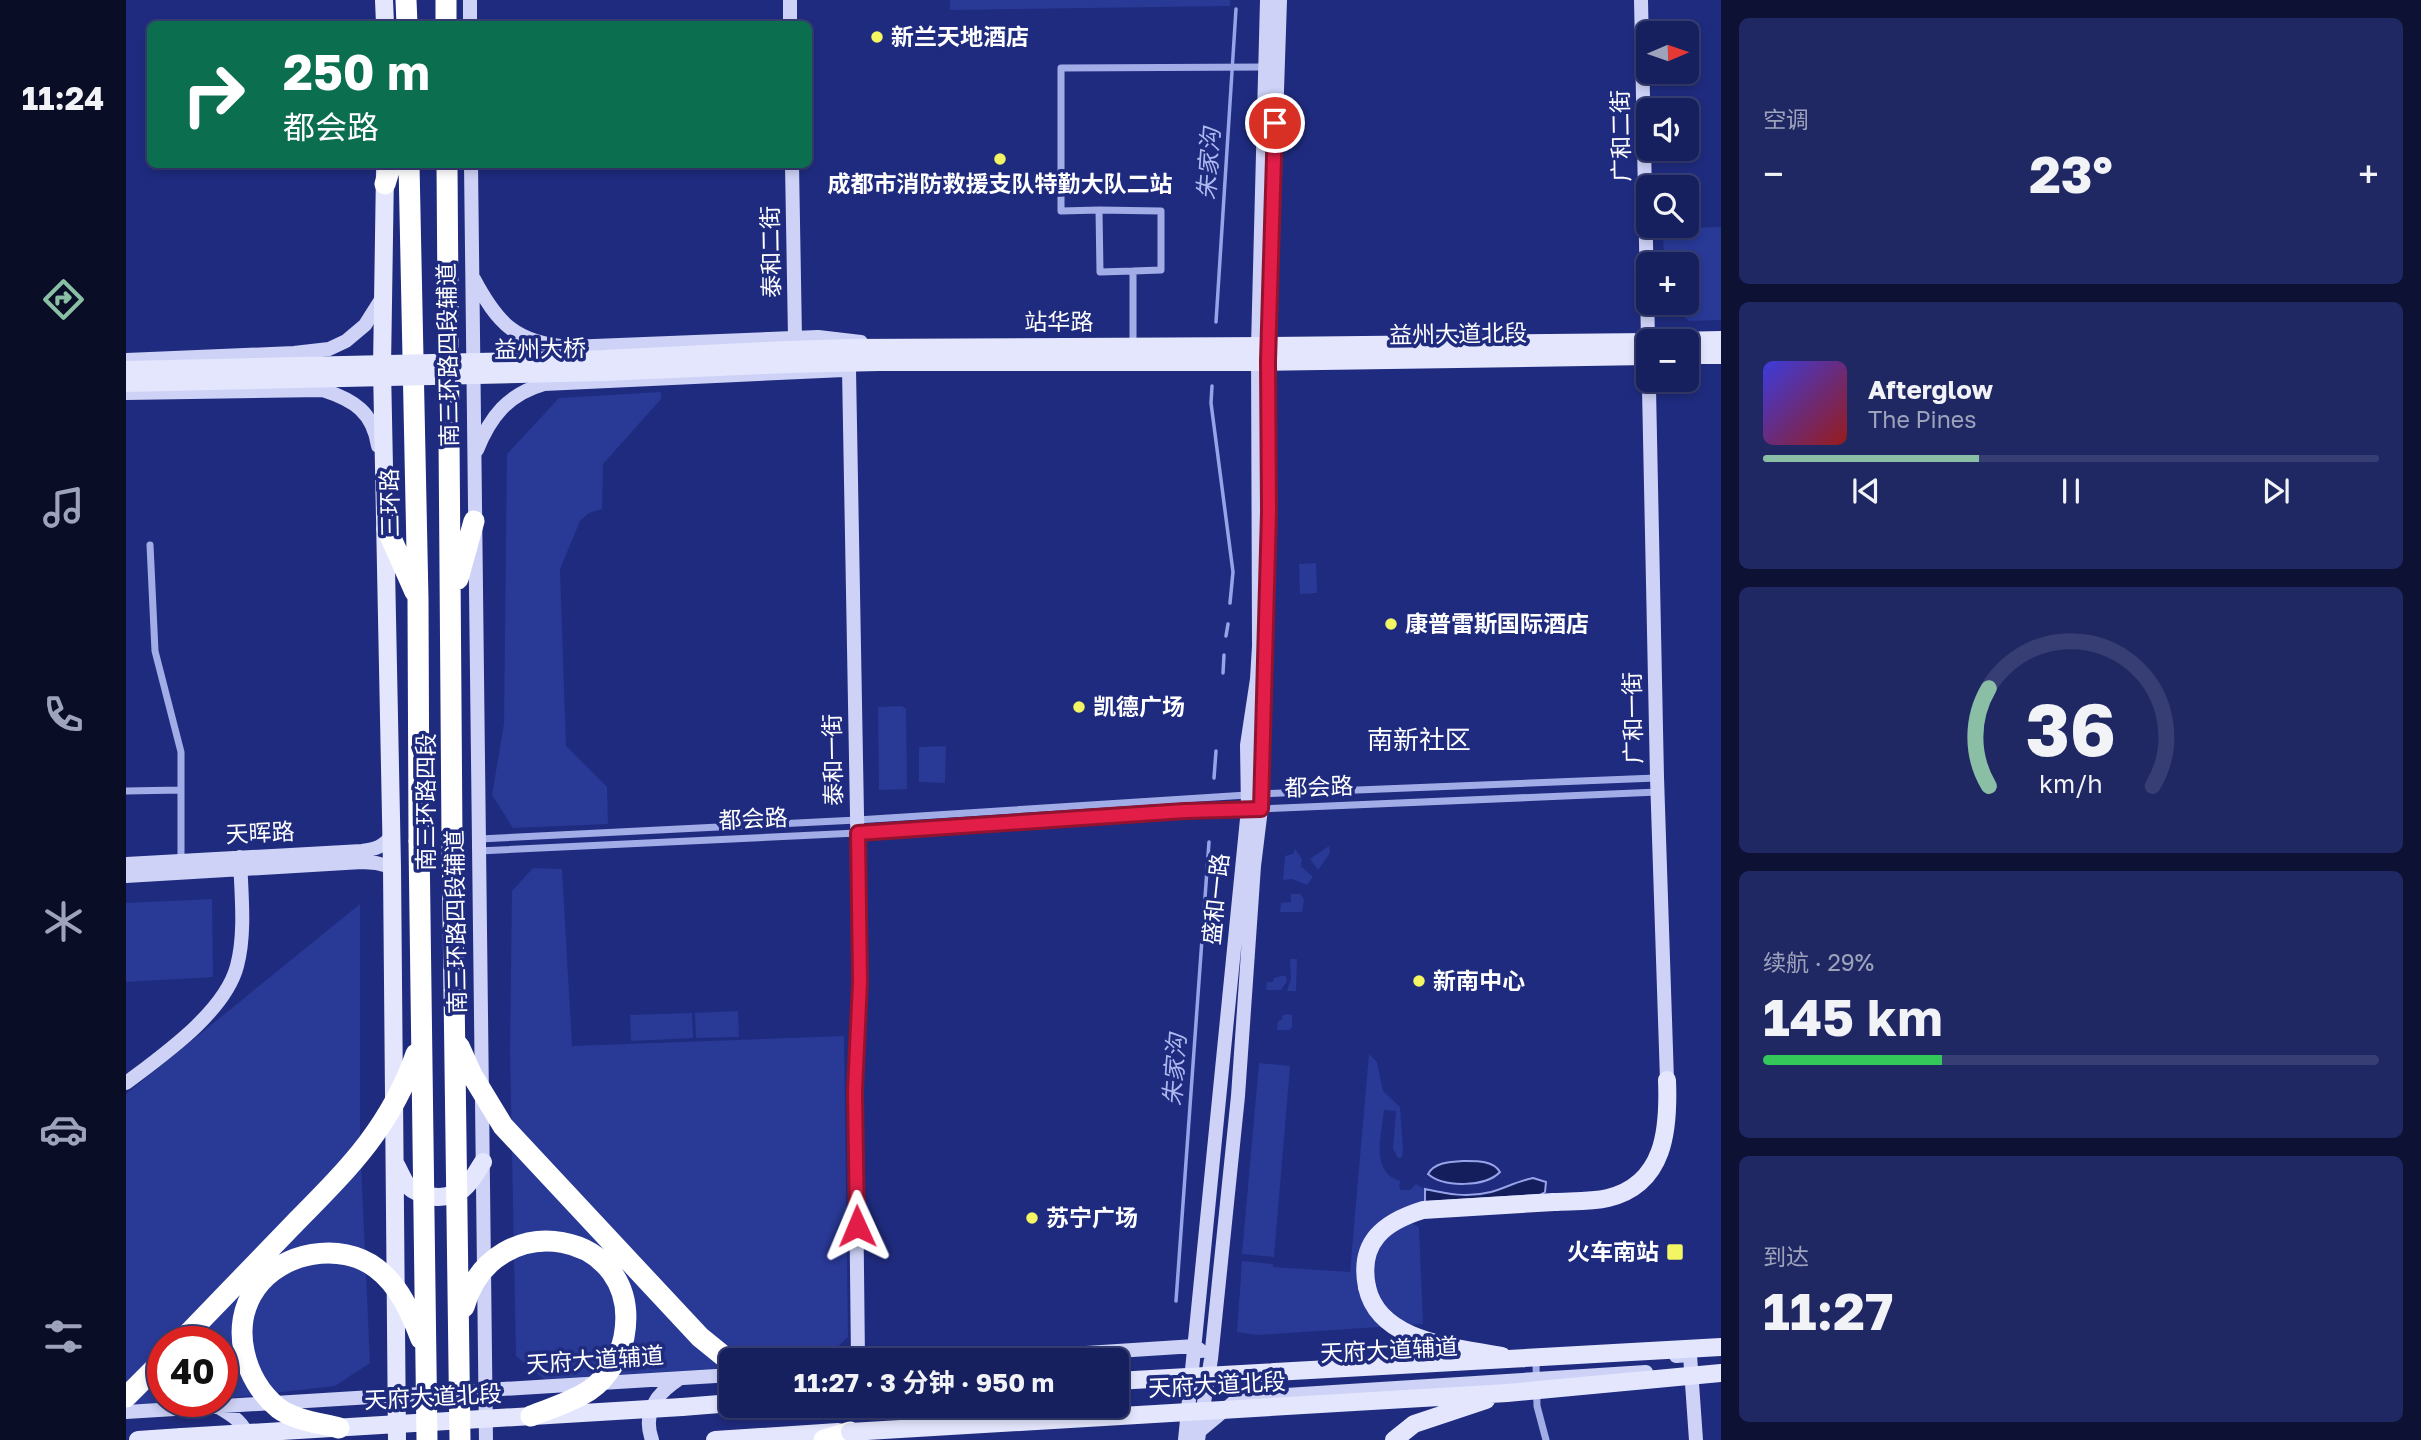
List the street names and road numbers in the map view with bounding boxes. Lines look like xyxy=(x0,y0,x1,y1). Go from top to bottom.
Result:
street label: 广和二街 xyxy=(1605,90,1635,182)
street label: 泰和二街 xyxy=(755,206,785,298)
street label: 南三环路四段辅道 xyxy=(431,263,463,447)
street label: 站华路 xyxy=(1025,307,1094,335)
street label: 益州大道北段 xyxy=(1389,318,1527,348)
street label: 益州大桥 xyxy=(494,333,586,363)
street label: 三环路 xyxy=(374,468,404,538)
street label: 广和一街 xyxy=(1617,672,1647,764)
street label: 泰和一街 xyxy=(817,714,847,806)
street label: 南三环路四段 xyxy=(411,733,439,871)
street label: 都会路 xyxy=(1284,771,1354,801)
street label: 都会路 xyxy=(718,802,788,834)
street label: 天晖路 xyxy=(225,816,295,848)
street label: 南三环路四段辅道 xyxy=(439,830,471,1014)
street label: 盛和一路 xyxy=(1196,852,1234,946)
street label: 天府大道辅道 xyxy=(1319,1331,1459,1367)
street label: 天府大道辅道 xyxy=(525,1340,665,1378)
street label: 天府大道北段 xyxy=(1147,1366,1287,1402)
street label: 天府大道北段 xyxy=(363,1378,503,1414)

